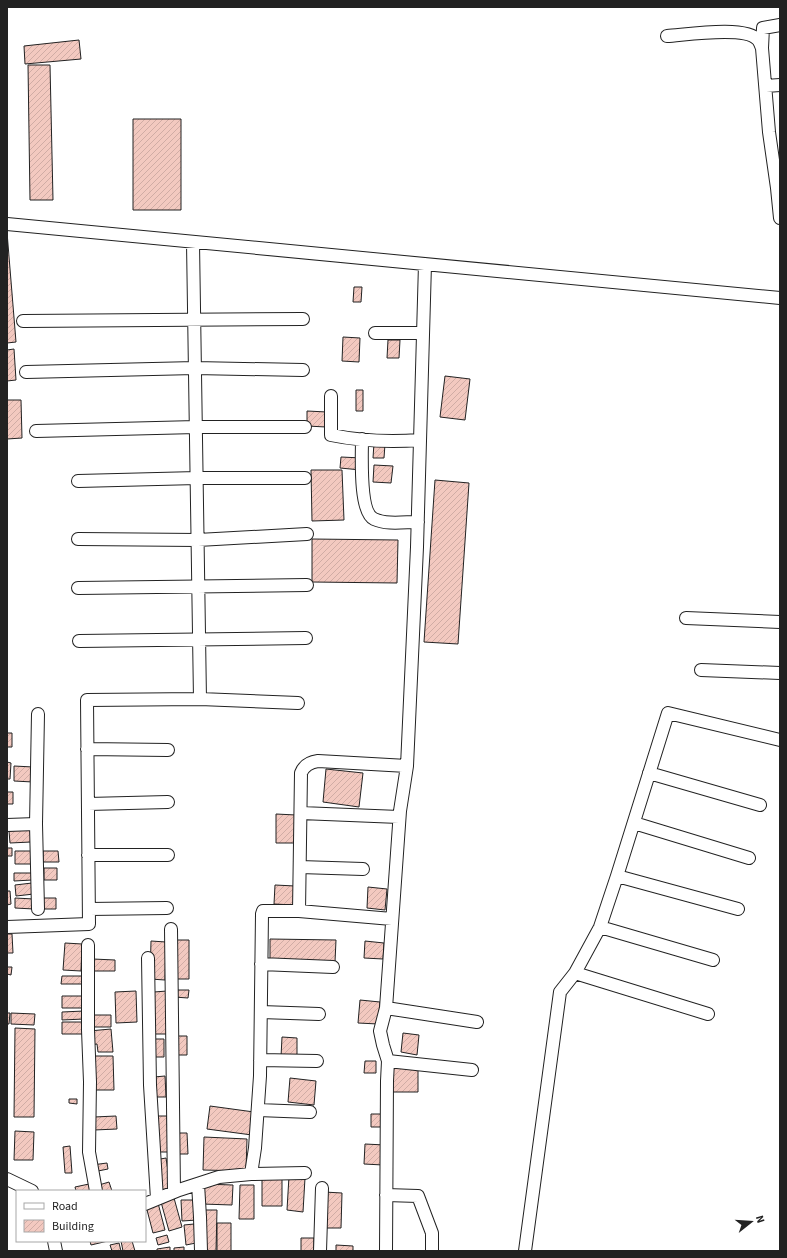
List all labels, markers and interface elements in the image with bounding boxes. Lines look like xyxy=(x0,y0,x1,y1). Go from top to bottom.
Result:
legend xyxy=(16,1190,146,1242)
text: Road xyxy=(52,1198,78,1215)
north arrow xyxy=(731,1202,771,1242)
text: N xyxy=(752,1214,768,1225)
text: Building xyxy=(52,1218,94,1235)

